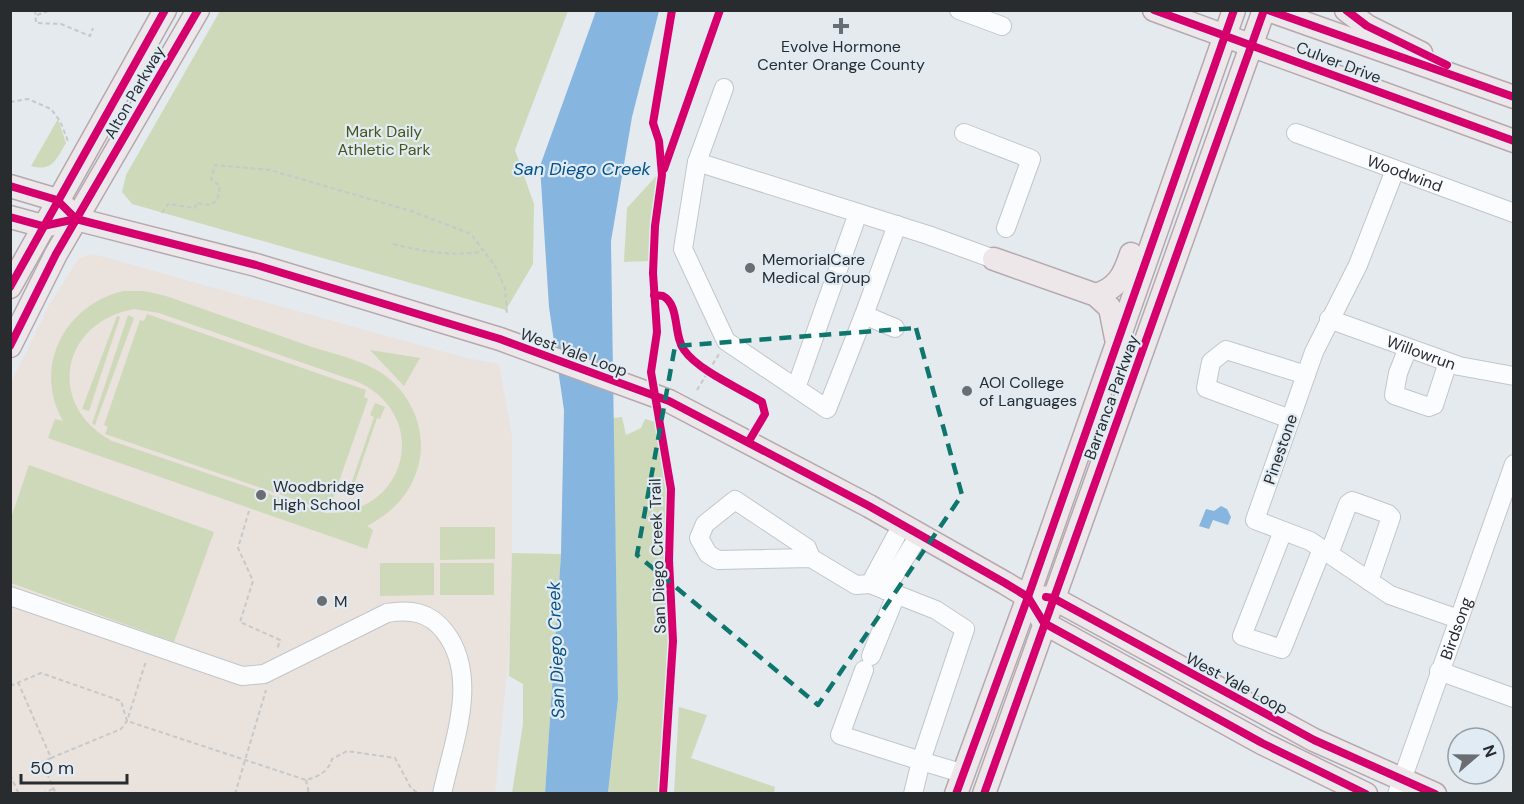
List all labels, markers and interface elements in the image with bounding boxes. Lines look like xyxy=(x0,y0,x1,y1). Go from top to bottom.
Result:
marker: Evolve Hormone Center Orange County xyxy=(832,17,850,35)
place label: Evolve Hormone Center Orange County xyxy=(757,36,925,75)
street label: Culver Drive xyxy=(1293,37,1384,88)
street label: Alton Parkway xyxy=(99,42,170,143)
park label: Mark Daily Athletic Park xyxy=(338,121,430,160)
street label: Woodwind xyxy=(1364,150,1445,197)
water label: San Diego Creek xyxy=(513,157,651,181)
place label: MemorialCare Medical Group xyxy=(762,249,871,288)
marker: MemorialCare Medical Group xyxy=(743,261,757,275)
street label: West Yale Loop xyxy=(517,323,630,382)
street label: Willowrun xyxy=(1383,331,1459,375)
street label: Barranca Parkway xyxy=(1079,332,1144,462)
place label: AOI College of Languages xyxy=(979,372,1077,411)
marker: AOI College of Languages xyxy=(960,384,974,398)
street label: Pinestone xyxy=(1259,411,1302,487)
place label: Woodbridge High School xyxy=(273,476,364,515)
street label: San Diego Creek Trail xyxy=(644,478,671,634)
marker: Woodbridge High School xyxy=(254,488,268,502)
water label: San Diego Creek xyxy=(542,580,570,719)
place label: M xyxy=(334,591,347,612)
marker: M xyxy=(315,594,329,608)
street label: Birdsong xyxy=(1436,594,1477,662)
street label: West Yale Loop xyxy=(1182,648,1291,719)
north arrow xyxy=(1446,726,1506,786)
text: N xyxy=(1478,742,1501,760)
scale bar xyxy=(21,747,128,785)
text: 50 m xyxy=(30,756,74,780)

